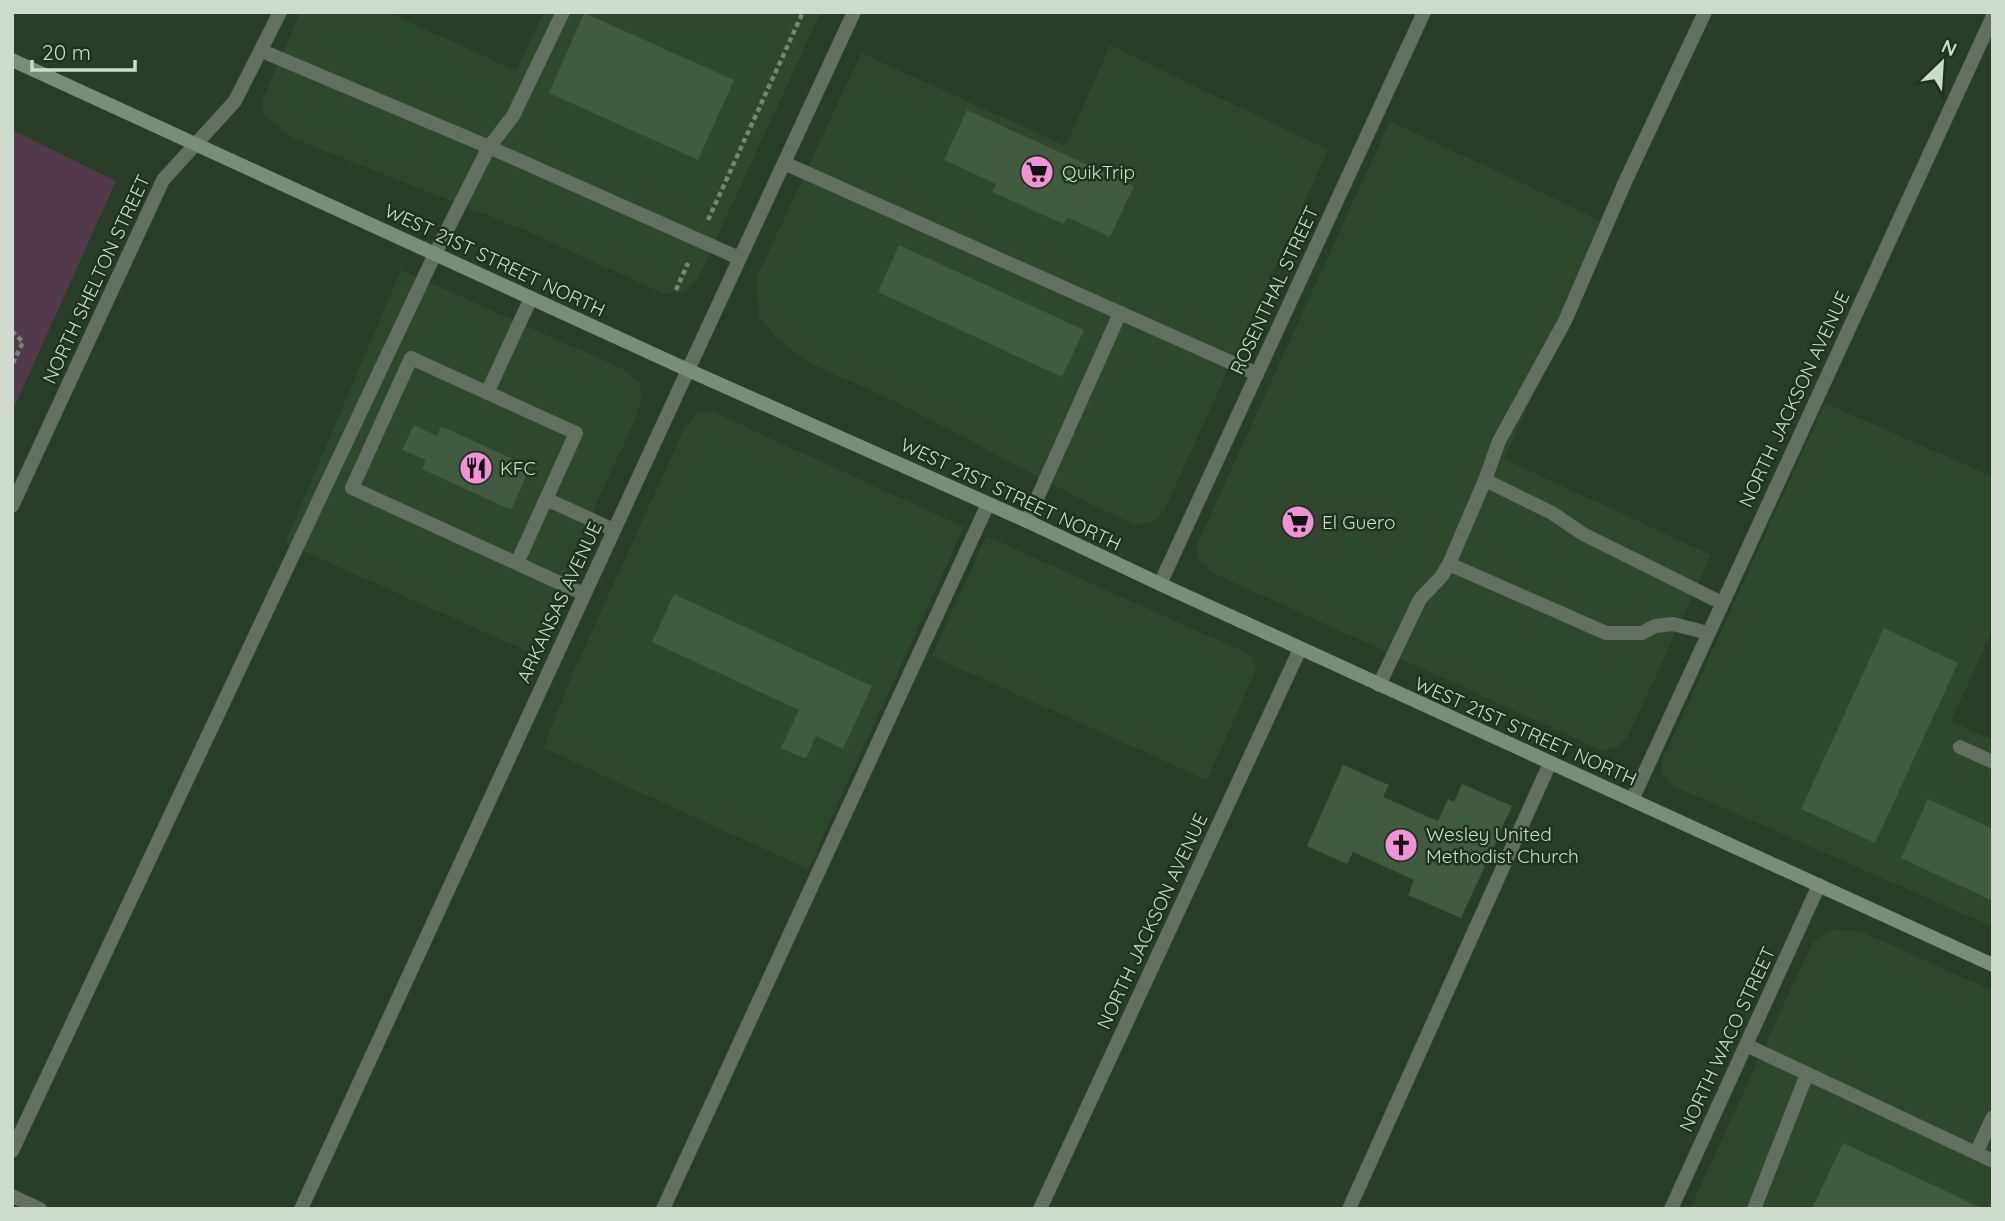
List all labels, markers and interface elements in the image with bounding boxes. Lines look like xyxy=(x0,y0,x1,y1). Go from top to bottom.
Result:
scale bar xyxy=(32,28,135,72)
north arrow xyxy=(1907,28,1977,98)
text: N xyxy=(1938,34,1961,61)
text: 20 m xyxy=(42,39,91,65)
supermarket icon: QuikTrip xyxy=(1018,153,1056,191)
place label: QuikTrip xyxy=(1062,160,1135,184)
street label: NORTH SHELTON STREET xyxy=(37,171,155,387)
street label: WEST 21ST STREET NORTH xyxy=(381,198,609,322)
street label: ROSENTHAL STREET xyxy=(1224,202,1324,378)
street label: NORTH JACKSON AVENUE xyxy=(1733,287,1855,511)
street label: WEST 21ST STREET NORTH xyxy=(897,432,1125,556)
restaurant icon: KFC xyxy=(457,449,495,487)
place label: KFC xyxy=(500,456,536,480)
supermarket icon: El Guero xyxy=(1279,503,1317,541)
place label: El Guero xyxy=(1322,510,1395,534)
street label: ARKANSAS AVENUE xyxy=(511,518,607,686)
street label: WEST 21ST STREET NORTH xyxy=(1411,671,1641,791)
street label: NORTH JACKSON AVENUE xyxy=(1091,809,1213,1033)
place label: Wesley United Methodist Church xyxy=(1426,822,1579,868)
church icon: Wesley United Methodist Church xyxy=(1382,826,1420,864)
street label: NORTH WACO STREET xyxy=(1674,943,1780,1135)

